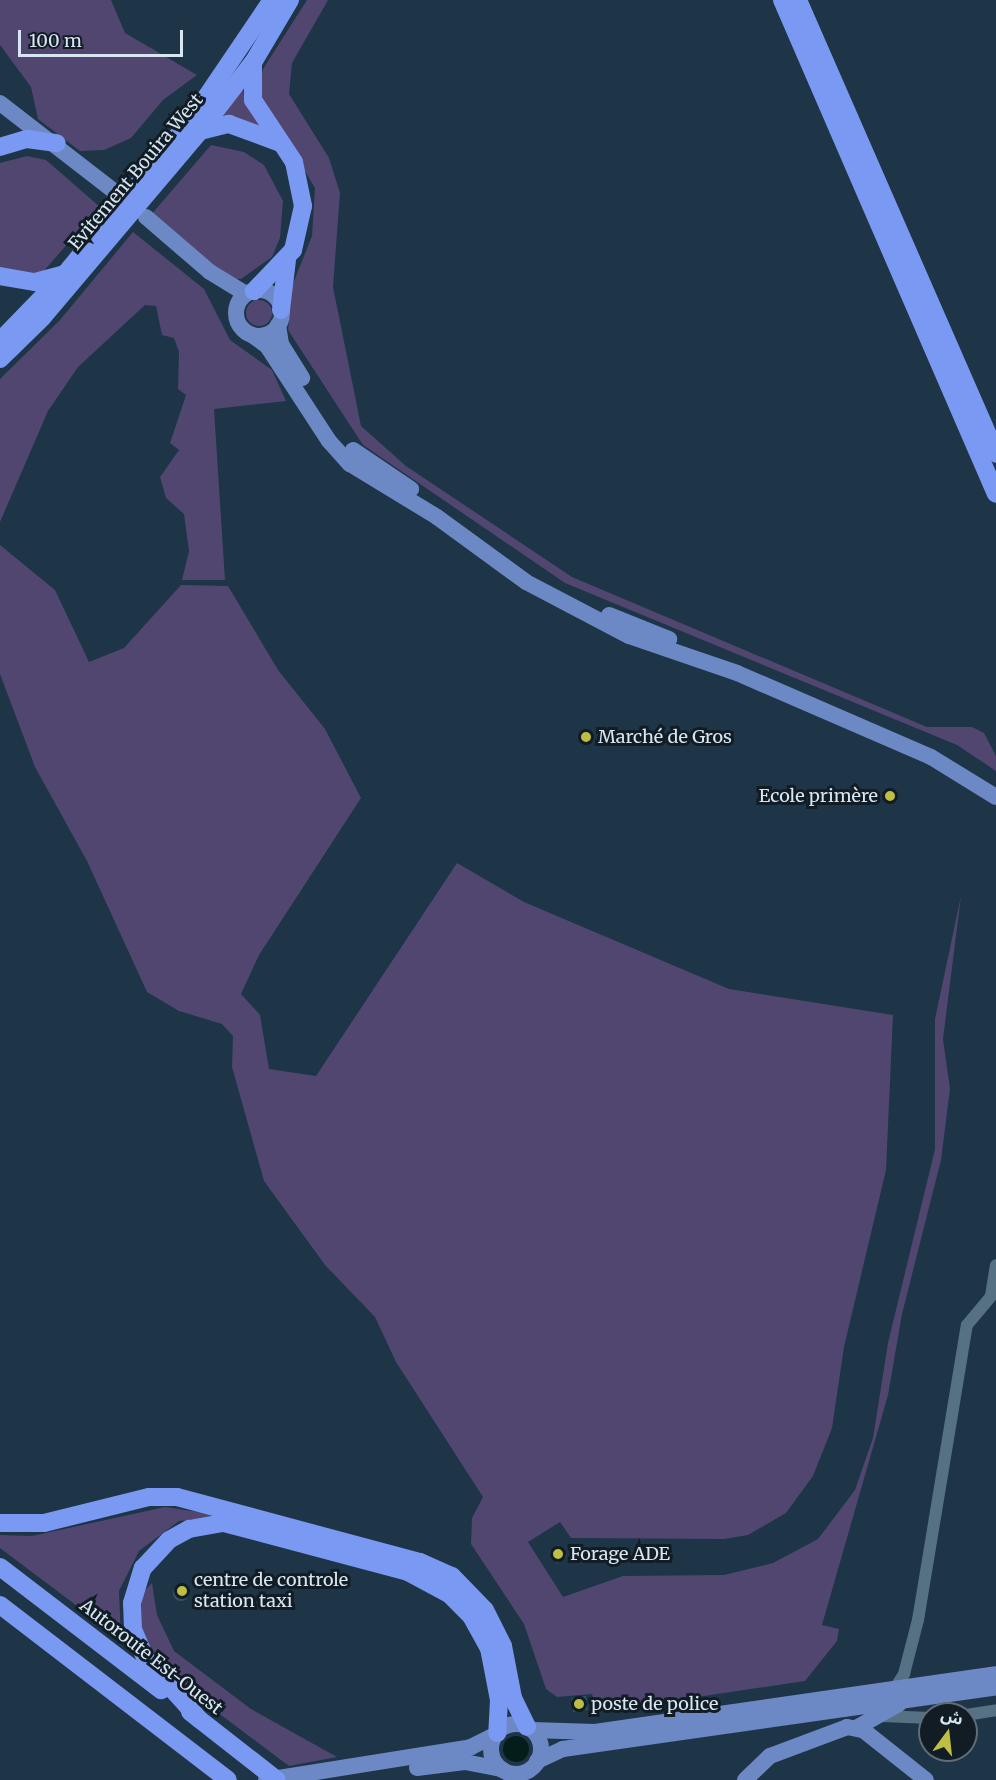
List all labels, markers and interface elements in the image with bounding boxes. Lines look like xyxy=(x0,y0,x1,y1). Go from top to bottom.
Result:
scale bar xyxy=(21,18,186,56)
text: 100 m xyxy=(29,29,82,52)
street label: Evitement Bouira West xyxy=(64,89,208,255)
place label: Marché de Gros xyxy=(598,726,732,748)
marker: Marché de Gros xyxy=(579,730,593,744)
place label: Ecole primère xyxy=(759,785,878,807)
marker: Ecole primère xyxy=(883,789,897,803)
place label: Forage ADE xyxy=(570,1543,670,1565)
marker: Forage ADE xyxy=(551,1547,565,1561)
place label: centre de controle station taxi xyxy=(194,1570,348,1612)
marker: centre de controle station taxi xyxy=(175,1584,189,1598)
street label: Autoroute Est-Ouest xyxy=(75,1595,227,1719)
place label: poste de police xyxy=(591,1693,718,1715)
marker: poste de police xyxy=(572,1697,586,1711)
north arrow xyxy=(918,1702,978,1762)
text: ش xyxy=(939,1704,965,1729)

